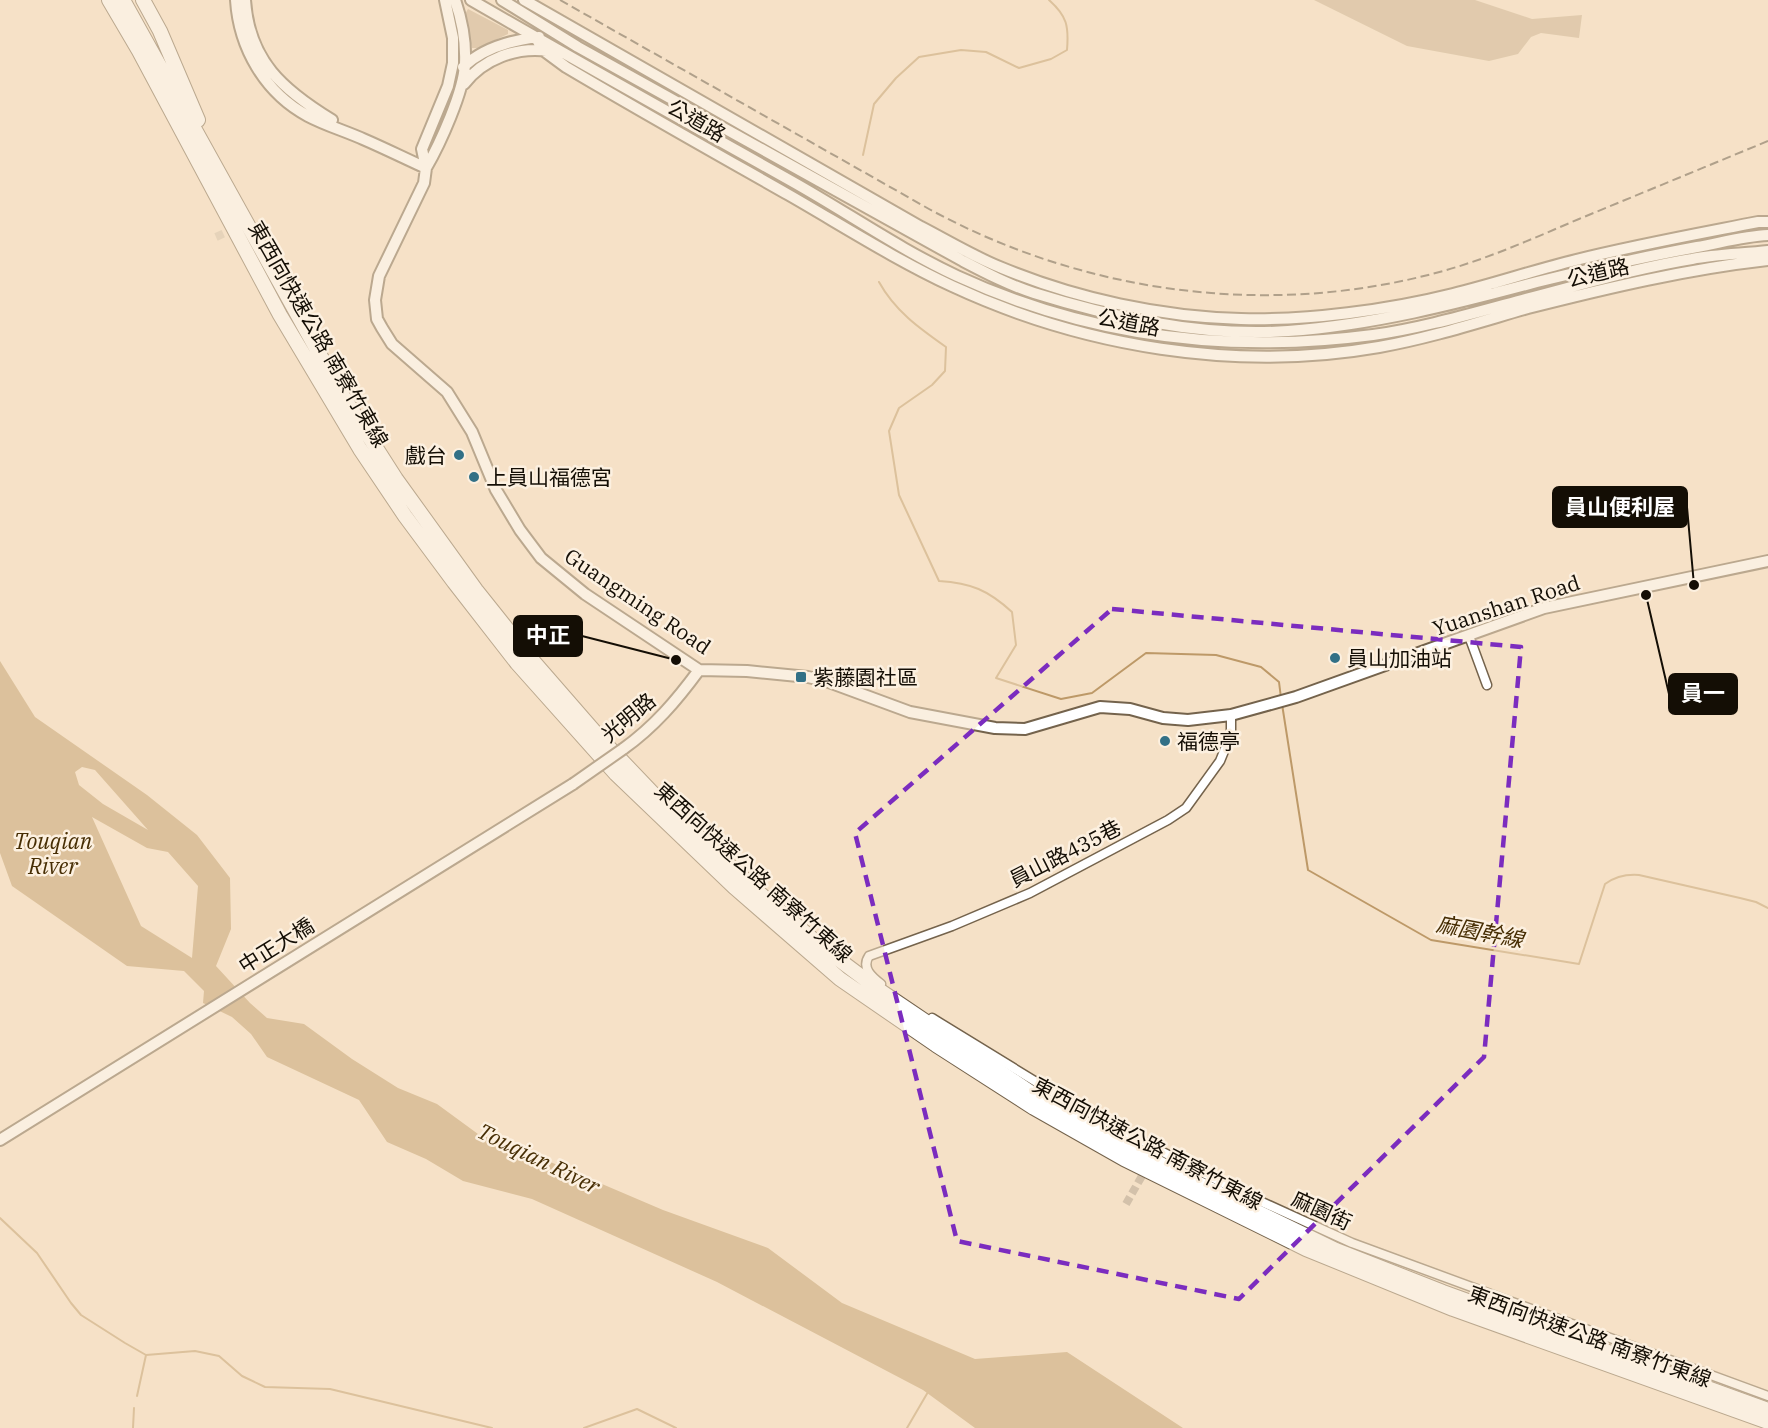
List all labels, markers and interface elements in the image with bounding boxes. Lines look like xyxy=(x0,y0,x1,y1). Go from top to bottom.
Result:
street label: 公道路 xyxy=(663,92,731,148)
street label: 東西向快速公路 南寮竹東線 xyxy=(243,216,395,452)
street label: 公道路 xyxy=(1564,251,1632,293)
street label: 公道路 xyxy=(1095,302,1163,342)
place label: 戲台 xyxy=(405,441,447,469)
marker: 戲台 xyxy=(452,448,466,462)
place label: 上員山福德宮 xyxy=(486,463,612,491)
marker: 上員山福德宮 xyxy=(467,470,481,484)
callout: 員山便利屋 xyxy=(1553,487,1687,527)
text: 員山便利屋 xyxy=(1565,492,1675,521)
street label: Guangming Road xyxy=(559,542,717,661)
street label: Yuanshan Road xyxy=(1429,568,1584,642)
callout: 中正 xyxy=(514,616,582,656)
text: 中正 xyxy=(526,620,570,649)
place label: 員山加油站 xyxy=(1347,644,1452,672)
marker: 員山加油站 xyxy=(1328,651,1342,665)
place label: 紫藤園社區 xyxy=(813,663,918,691)
marker: 紫藤園社區 xyxy=(794,670,808,684)
callout: 員一 xyxy=(1669,674,1737,714)
text: 員一 xyxy=(1681,678,1725,707)
street label: 光明路 xyxy=(595,686,661,748)
place label: 福德亭 xyxy=(1177,727,1240,755)
marker: 福德亭 xyxy=(1158,734,1172,748)
street label: 東西向快速公路 南寮竹東線 xyxy=(649,776,859,968)
street label: 員山路435巷 xyxy=(1004,813,1126,893)
water label: Touqian River xyxy=(14,826,93,880)
water label: 麻園幹線 xyxy=(1434,908,1529,954)
street label: 中正大橋 xyxy=(233,911,319,979)
street label: 東西向快速公路 南寮竹東線 xyxy=(1028,1070,1268,1216)
water label: Touqian River xyxy=(473,1116,606,1201)
street label: 麻園街 xyxy=(1288,1184,1356,1236)
street label: 東西向快速公路 南寮竹東線 xyxy=(1465,1279,1715,1393)

